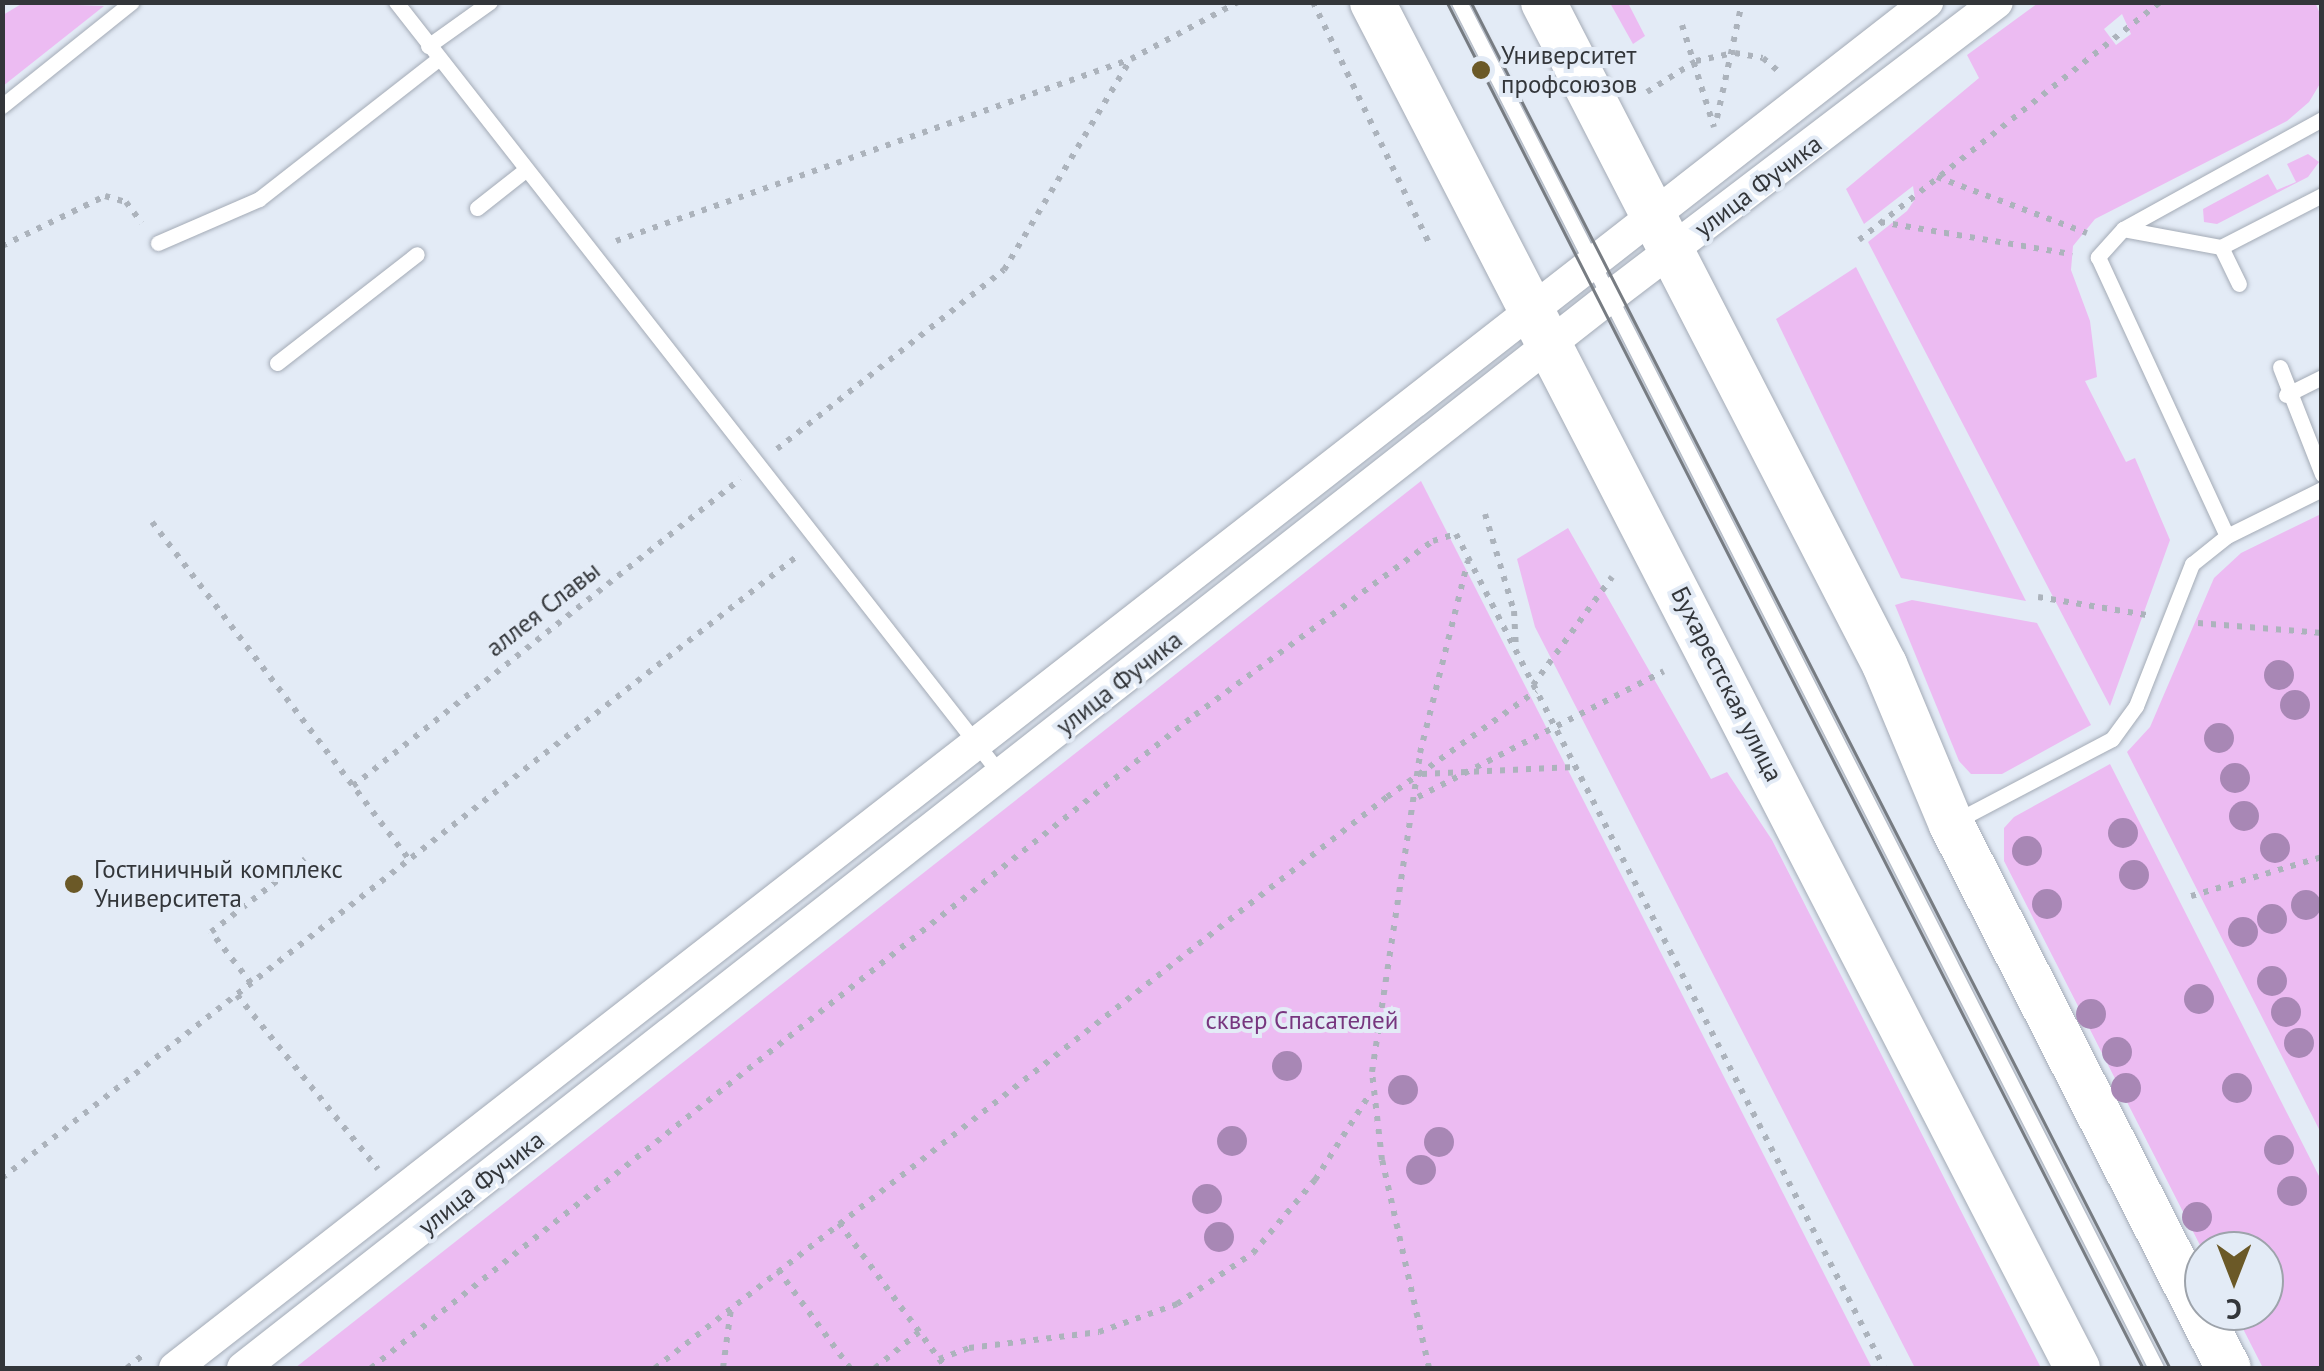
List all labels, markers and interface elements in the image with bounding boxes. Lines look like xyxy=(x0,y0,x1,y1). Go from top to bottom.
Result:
place label: Университет профсоюзов xyxy=(1501,41,1637,100)
marker: Университет профсоюзов xyxy=(1470,59,1492,81)
street label: улица Фучика xyxy=(1689,128,1827,244)
street label: аллея Славы xyxy=(480,555,606,663)
street label: Бухарестская улица xyxy=(1665,582,1789,786)
street label: улица Фучика xyxy=(1050,625,1188,741)
place label: Гостиничный комплекс Университета xyxy=(94,855,343,914)
marker: Гостиничный комплекс Университета xyxy=(63,873,85,895)
park label: cквер Спасателей xyxy=(1206,1005,1398,1035)
street label: улица Фучика xyxy=(412,1125,550,1241)
north arrow xyxy=(2184,1231,2284,1331)
text: С xyxy=(2226,1291,2242,1328)

